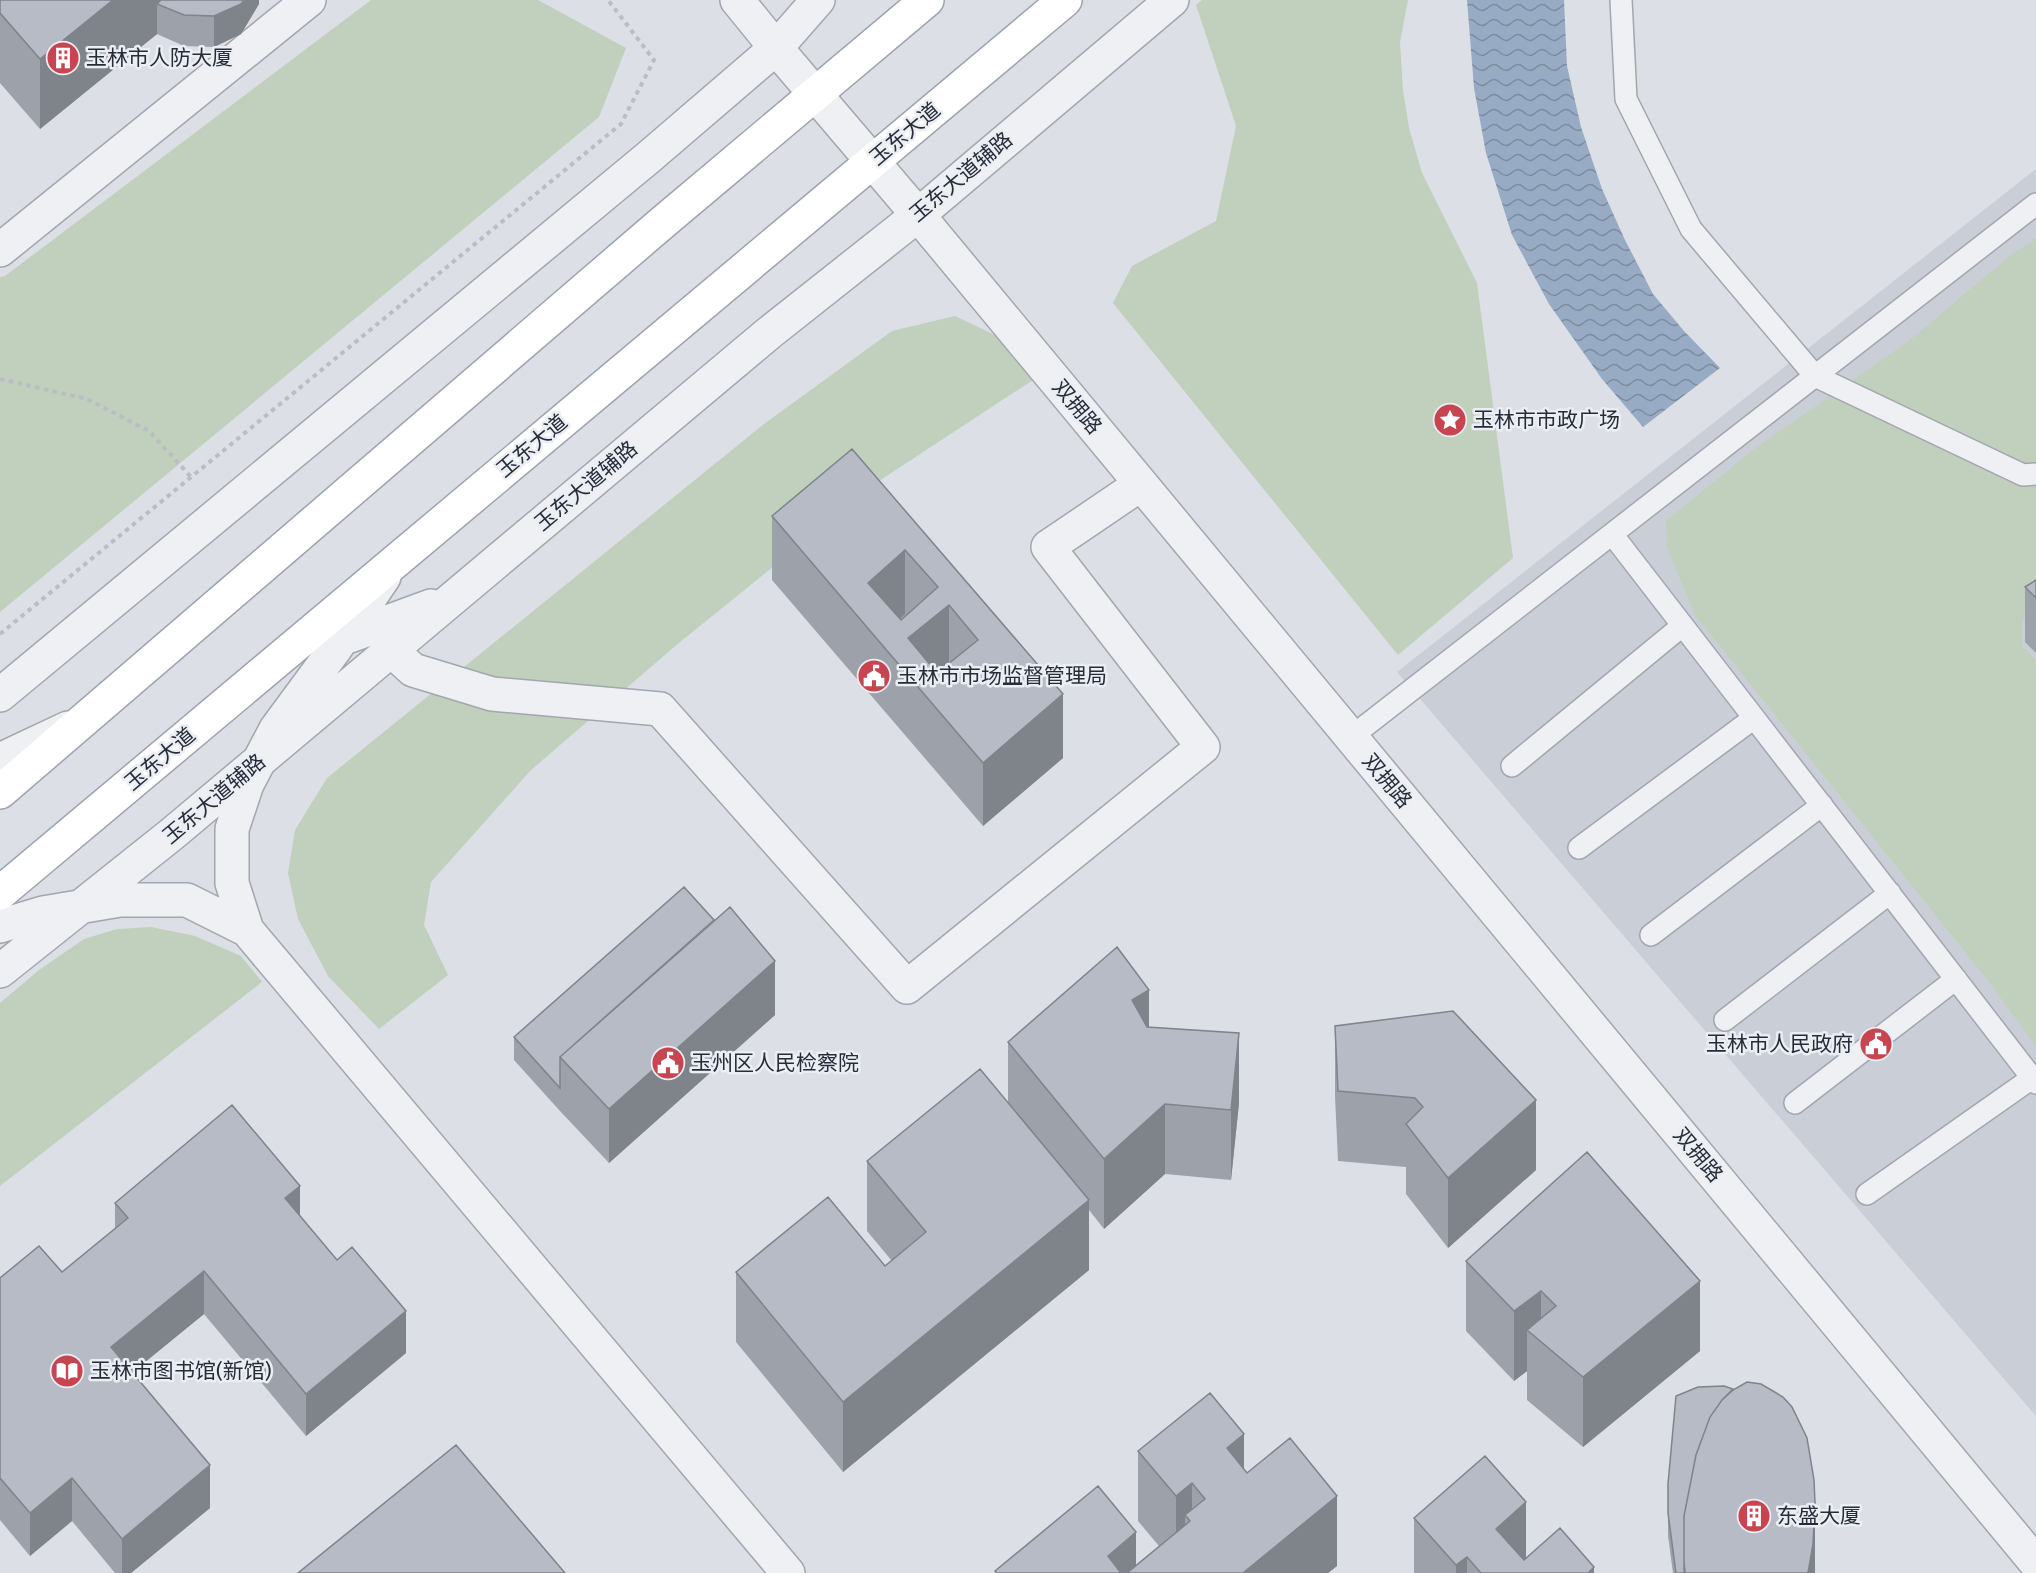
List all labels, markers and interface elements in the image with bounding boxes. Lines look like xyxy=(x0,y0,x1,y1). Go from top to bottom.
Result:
building icon: 玉林市人防大厦 xyxy=(45,40,81,76)
place label: 玉林市人防大厦 xyxy=(86,45,233,71)
street label: 玉东大道 xyxy=(864,97,946,171)
street label: 玉东大道辅路 xyxy=(904,127,1018,227)
street label: 双拥路 xyxy=(1047,375,1107,439)
place icon: 玉林市市政广场 xyxy=(1432,402,1468,438)
place label: 玉林市市政广场 xyxy=(1473,407,1620,433)
street label: 玉东大道 xyxy=(491,409,573,483)
street label: 玉东大道辅路 xyxy=(529,436,643,536)
public building icon: 玉林市市场监督管理局 xyxy=(856,658,892,694)
place label: 玉林市市场监督管理局 xyxy=(897,663,1107,689)
street label: 玉东大道 xyxy=(119,722,201,796)
street label: 玉东大道辅路 xyxy=(157,749,271,849)
street label: 双拥路 xyxy=(1357,749,1417,813)
public building icon: 玉林市人民政府 xyxy=(1858,1026,1894,1062)
place label: 玉林市人民政府 xyxy=(1706,1031,1853,1057)
public building icon: 玉州区人民检察院 xyxy=(650,1045,686,1081)
place label: 玉州区人民检察院 xyxy=(691,1050,859,1076)
street label: 双拥路 xyxy=(1668,1123,1728,1187)
library icon: 玉林市图书馆(新馆) xyxy=(49,1353,85,1389)
place label: 玉林市图书馆(新馆) xyxy=(90,1358,272,1384)
building icon: 东盛大厦 xyxy=(1736,1498,1772,1534)
place label: 东盛大厦 xyxy=(1777,1503,1861,1529)

